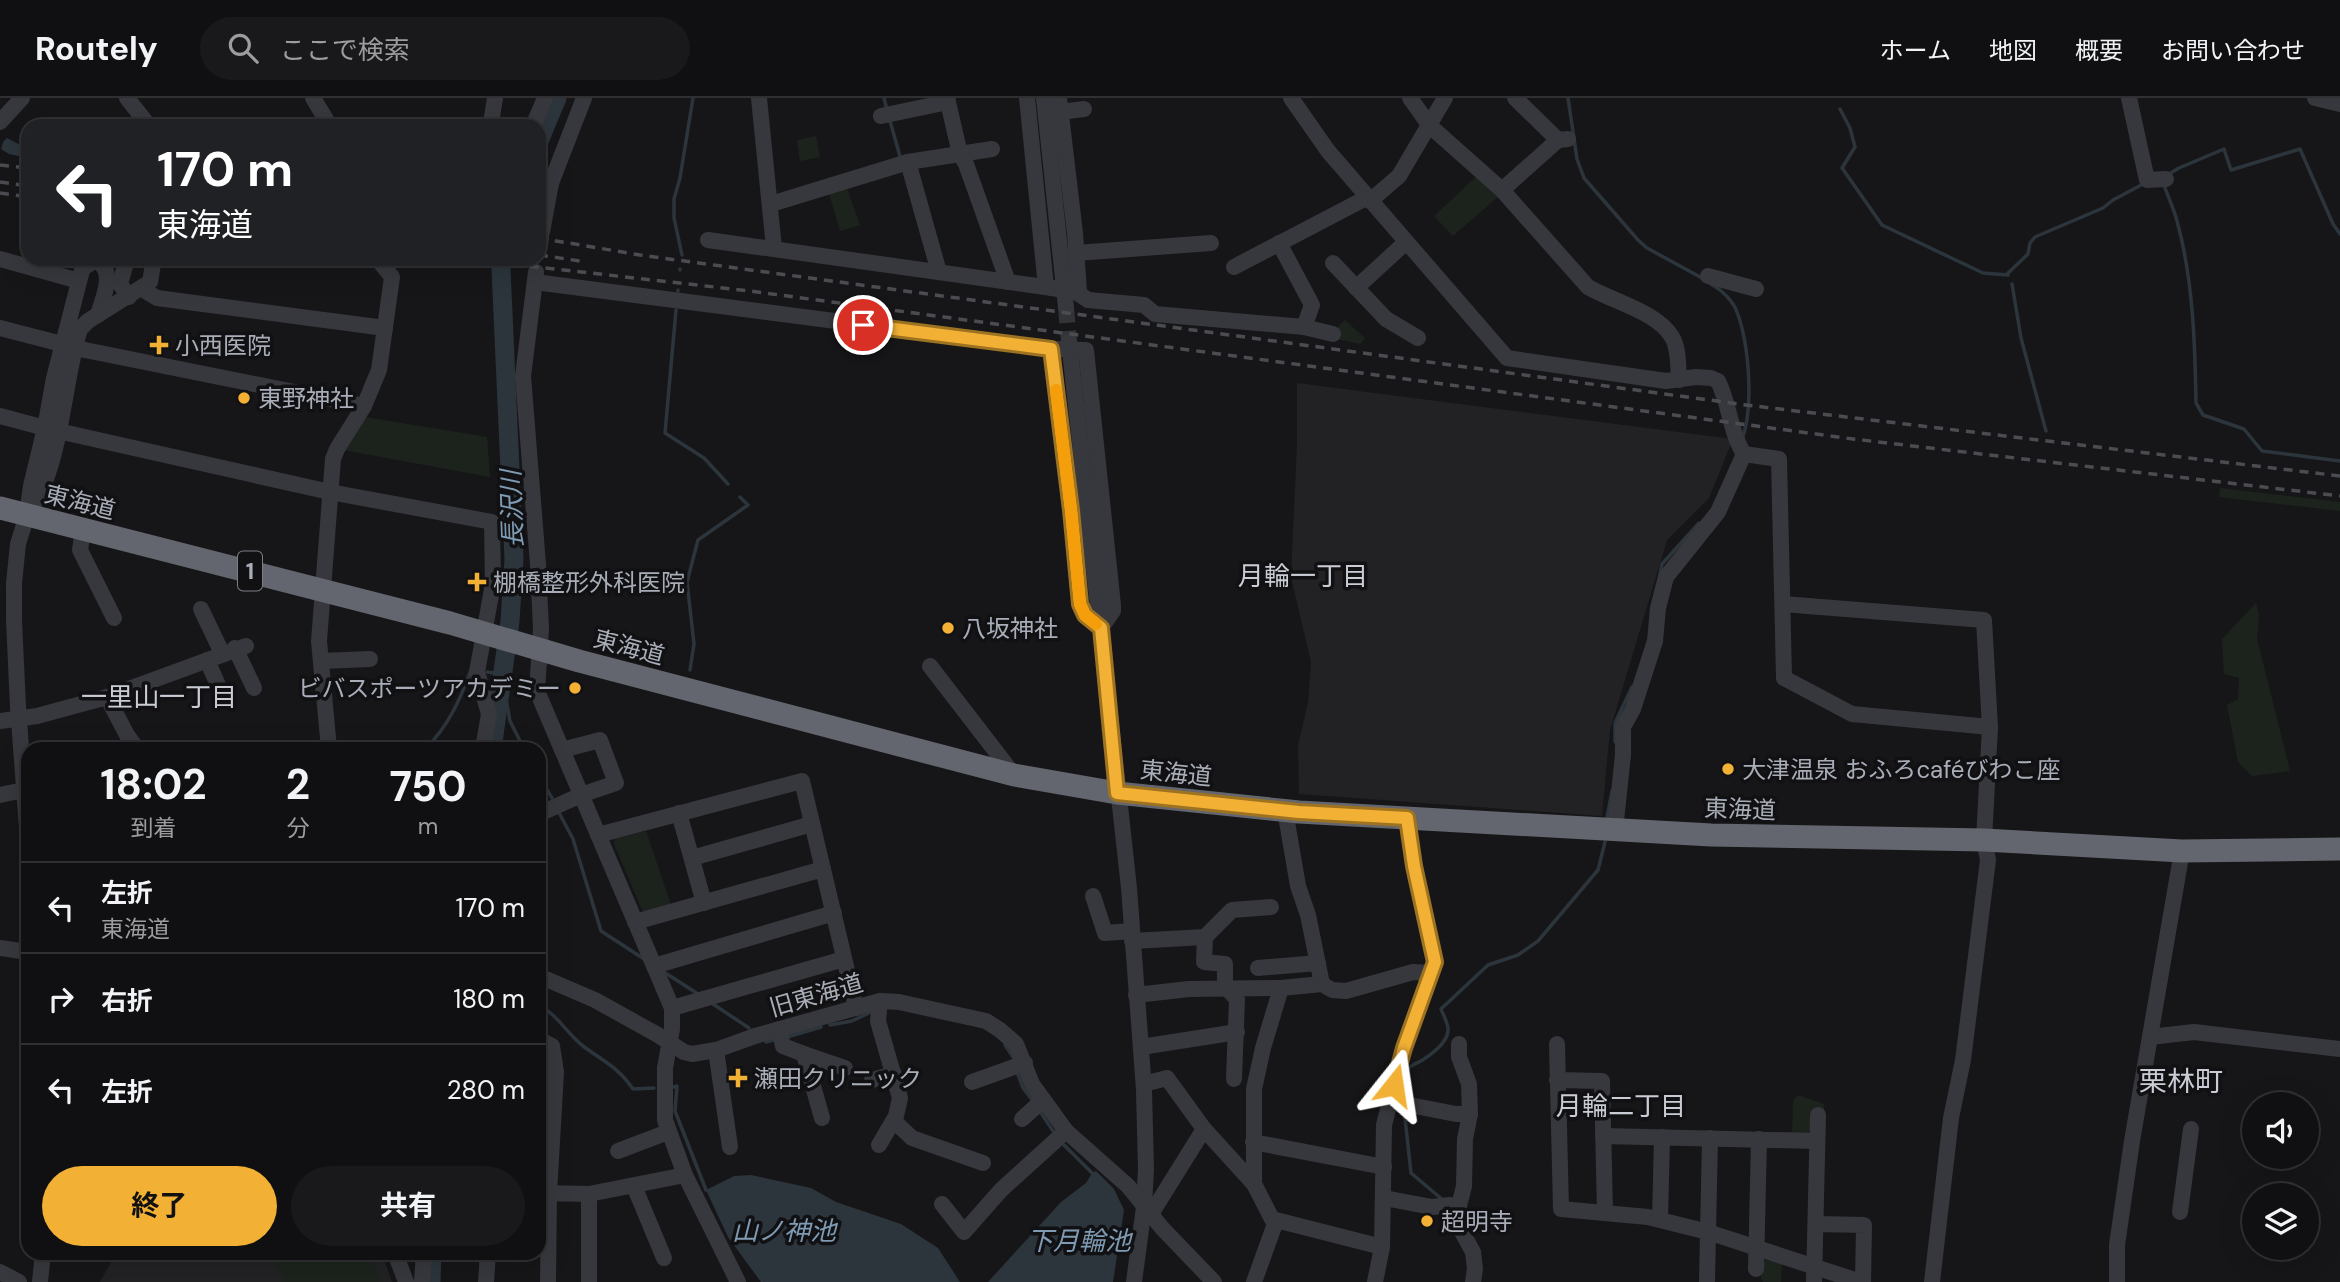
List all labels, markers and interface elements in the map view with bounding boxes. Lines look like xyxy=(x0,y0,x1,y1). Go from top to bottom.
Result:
search box xyxy=(200,17,690,80)
text: Routely xyxy=(35,27,158,70)
icon: search xyxy=(224,29,262,67)
text: ここで検索 xyxy=(280,33,410,67)
text: ホーム xyxy=(1880,35,1951,66)
text: 地図 xyxy=(1989,35,2037,66)
text: 概要 xyxy=(2075,35,2123,66)
text: お問い合わせ xyxy=(2161,35,2305,66)
text: 170 m xyxy=(157,137,293,201)
icon: left xyxy=(42,147,133,238)
text: 東海道 xyxy=(157,204,253,246)
pin xyxy=(833,295,893,355)
icon: arrive xyxy=(844,306,882,344)
place label: 小西医院 xyxy=(175,330,271,361)
marker: 小西医院 xyxy=(149,335,169,355)
place label: 東野神社 xyxy=(258,383,354,414)
marker: 東野神社 xyxy=(236,390,252,406)
water label: 長沢川 xyxy=(494,466,530,549)
street label: 東海道 xyxy=(41,478,119,526)
road number: 1 xyxy=(238,551,262,590)
district label: 月輪一丁目 xyxy=(1238,559,1368,593)
place label: 棚橋整形外科医院 xyxy=(493,567,685,598)
marker: 棚橋整形外科医院 xyxy=(467,572,487,592)
place label: 八坂神社 xyxy=(962,613,1058,644)
marker: 八坂神社 xyxy=(940,620,956,636)
street label: 東海道 xyxy=(590,623,668,671)
place label: ビバスポーツアカデミー xyxy=(297,673,561,704)
district label: 一里山一丁目 xyxy=(81,680,237,714)
marker: ビバスポーツアカデミー xyxy=(567,680,583,696)
street label: 東海道 xyxy=(1139,754,1213,792)
place label: 大津温泉 おふろcaféびわこ座 xyxy=(1742,754,2060,785)
text: 18:02 xyxy=(100,757,207,812)
text: 2 xyxy=(286,757,310,812)
text: 750 xyxy=(389,759,467,814)
marker: 大津温泉 おふろcaféびわこ座 xyxy=(1720,761,1736,777)
street label: 東海道 xyxy=(1703,792,1777,826)
text: m xyxy=(418,811,438,841)
text: 到着 xyxy=(130,813,176,843)
text: 分 xyxy=(286,813,309,843)
text: 左折 xyxy=(101,876,153,910)
icon: left xyxy=(42,889,80,927)
text: 170 m xyxy=(456,891,525,925)
text: 東海道 xyxy=(101,914,170,944)
street label: 旧東海道 xyxy=(766,967,866,1023)
icon: right xyxy=(42,980,80,1018)
text: 180 m xyxy=(453,982,525,1016)
text: 右折 xyxy=(101,984,153,1018)
position arrow xyxy=(1357,1048,1431,1122)
place label: 瀬田クリニック xyxy=(754,1063,922,1094)
district label: 栗林町 xyxy=(2139,1063,2223,1100)
marker: 瀬田クリニック xyxy=(728,1068,748,1088)
icon: left xyxy=(42,1071,80,1109)
text: 280 m xyxy=(447,1073,525,1107)
text: 左折 xyxy=(101,1075,153,1109)
district label: 月輪二丁目 xyxy=(1556,1089,1686,1123)
map controls xyxy=(2242,1092,2319,1260)
button: sound xyxy=(2242,1092,2319,1169)
button: 終了 xyxy=(42,1166,277,1246)
button: 共有 xyxy=(291,1166,525,1246)
button: layers xyxy=(2242,1183,2319,1260)
place label: 超明寺 xyxy=(1441,1206,1513,1237)
marker: 超明寺 xyxy=(1419,1213,1435,1229)
water label: 山ノ神池 xyxy=(732,1214,839,1248)
water label: 下月輪池 xyxy=(1027,1224,1134,1258)

